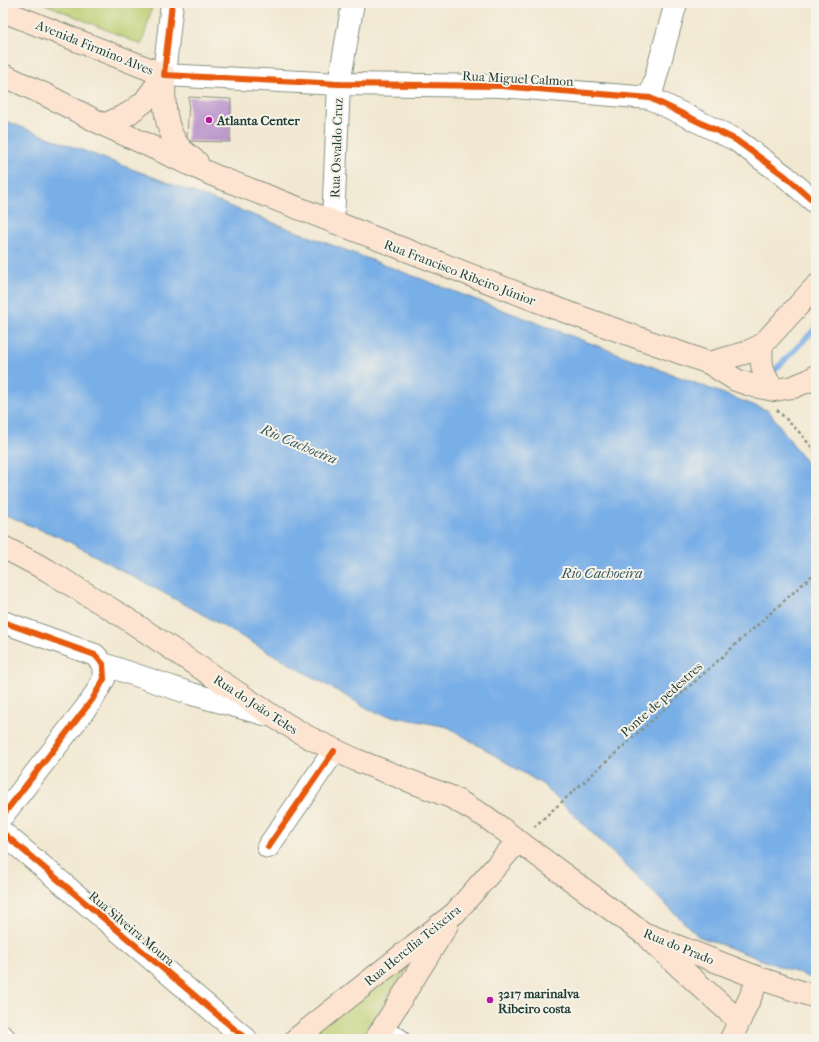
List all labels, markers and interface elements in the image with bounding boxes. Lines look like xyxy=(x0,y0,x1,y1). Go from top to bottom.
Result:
street label: Avenida Firmino Alves xyxy=(33,17,156,78)
street label: Rua Miguel Calmon xyxy=(462,68,574,89)
street label: Rua Osvaldo Cruz xyxy=(327,97,346,198)
place label: Atlanta Center xyxy=(216,113,300,128)
marker: Atlanta Center xyxy=(204,115,214,125)
street label: Rua Francisco Ribeiro Júnior xyxy=(382,237,538,309)
water label: Rio Cachoeira xyxy=(257,420,340,468)
water label: Rio Cachoeira xyxy=(560,565,643,582)
street label: Ponte de pedestres xyxy=(617,659,705,740)
street label: Rua do João Teles xyxy=(211,672,301,737)
street label: Rua Silveira Moura xyxy=(86,888,178,969)
street label: Rua Hercília Teixeira xyxy=(361,901,464,989)
street label: Rua do Prado xyxy=(641,925,717,968)
place label: 3217 marinalva Ribeiro costa xyxy=(498,986,580,1016)
marker: 3217 marinalva Ribeiro costa xyxy=(485,995,495,1005)

